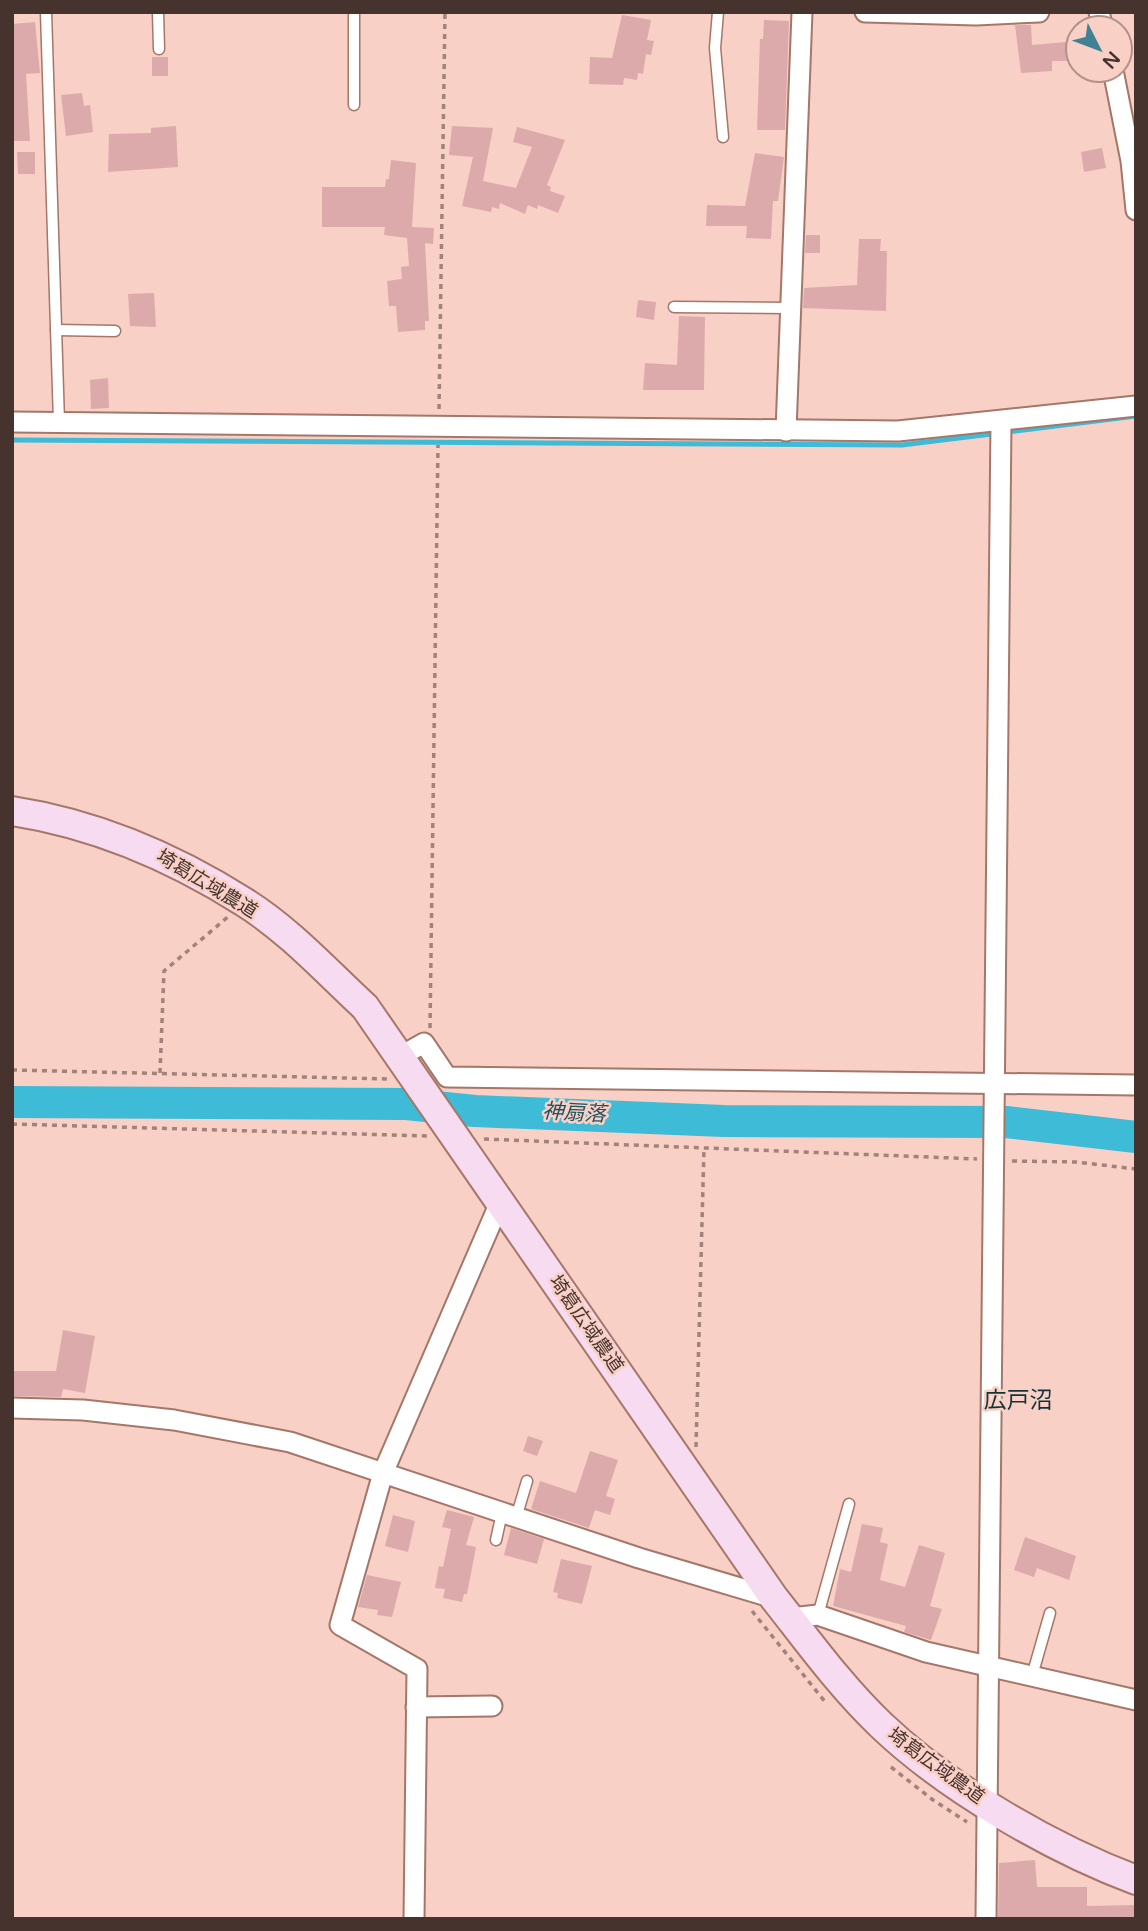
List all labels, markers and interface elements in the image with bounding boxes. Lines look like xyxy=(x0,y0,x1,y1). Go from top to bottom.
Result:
north arrow xyxy=(1064,14,1134,84)
text: N xyxy=(1098,47,1124,73)
street label: 埼葛広域農道 xyxy=(152,845,262,923)
water label: 神扇落 xyxy=(542,1099,609,1127)
street label: 埼葛広域農道 xyxy=(544,1271,628,1377)
district label: 広戸沼 xyxy=(984,1387,1053,1415)
street label: 埼葛広域農道 xyxy=(883,1724,989,1808)

